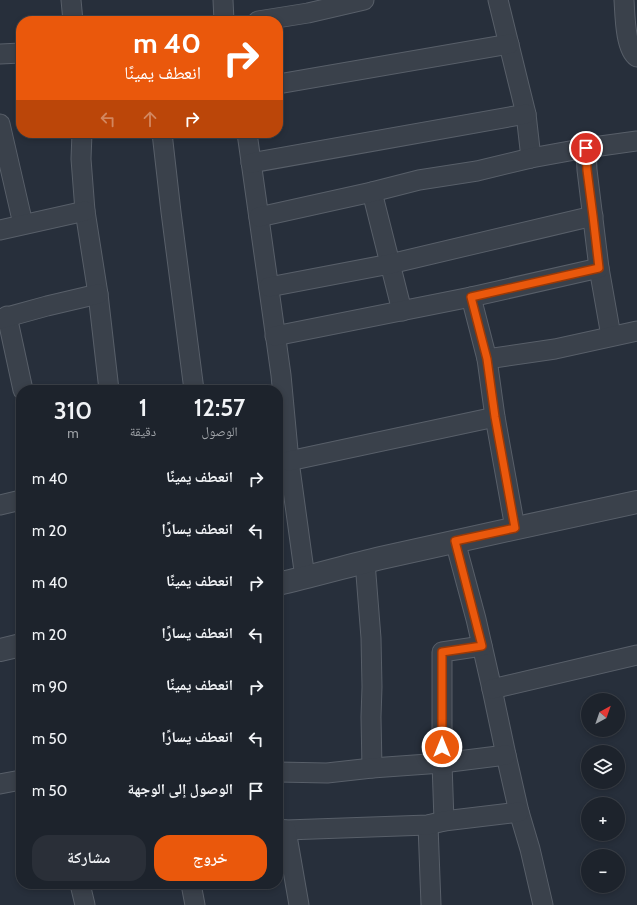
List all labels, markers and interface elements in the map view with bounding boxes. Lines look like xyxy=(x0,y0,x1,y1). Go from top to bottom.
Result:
text: 40 m xyxy=(133,26,201,60)
icon: right xyxy=(215,32,267,84)
text: انعطف يمينًا xyxy=(124,62,201,84)
icon: left xyxy=(97,108,119,130)
icon: ahead xyxy=(139,108,161,130)
icon: right xyxy=(181,108,203,130)
pin xyxy=(569,131,603,165)
icon: arrive xyxy=(575,137,597,159)
text: 1 xyxy=(139,393,147,422)
text: 12:57 xyxy=(194,393,245,422)
text: 310 xyxy=(54,396,92,425)
text: دقيقة xyxy=(130,423,156,439)
text: الوصول xyxy=(202,423,238,439)
text: m xyxy=(67,425,79,441)
text: انعطف يمينًا xyxy=(166,468,233,486)
icon: right xyxy=(245,468,267,490)
text: 40 m xyxy=(32,470,68,488)
text: انعطف يسارًا xyxy=(162,520,233,538)
icon: left xyxy=(245,520,267,542)
text: 20 m xyxy=(32,522,67,540)
text: انعطف يمينًا xyxy=(166,572,233,590)
icon: right xyxy=(245,572,267,594)
text: 40 m xyxy=(32,574,68,592)
text: انعطف يسارًا xyxy=(162,624,233,642)
icon: left xyxy=(245,624,267,646)
text: 20 m xyxy=(32,626,67,644)
text: انعطف يمينًا xyxy=(166,676,233,694)
icon: right xyxy=(245,676,267,698)
text: 90 m xyxy=(32,678,68,696)
north arrow xyxy=(581,693,625,737)
map controls xyxy=(581,693,625,893)
position arrow xyxy=(421,726,463,768)
text: انعطف يسارًا xyxy=(162,728,233,746)
icon: left xyxy=(245,728,267,750)
text: 50 m xyxy=(32,730,67,748)
button: layers xyxy=(581,745,625,789)
text: الوصول إلى الوجهة xyxy=(128,780,233,798)
icon: arrive xyxy=(245,780,267,802)
text: 50 m xyxy=(32,782,67,800)
button: + xyxy=(581,797,625,841)
button: مشاركة xyxy=(32,835,146,881)
button: خروج xyxy=(154,835,267,881)
button: − xyxy=(581,849,625,893)

